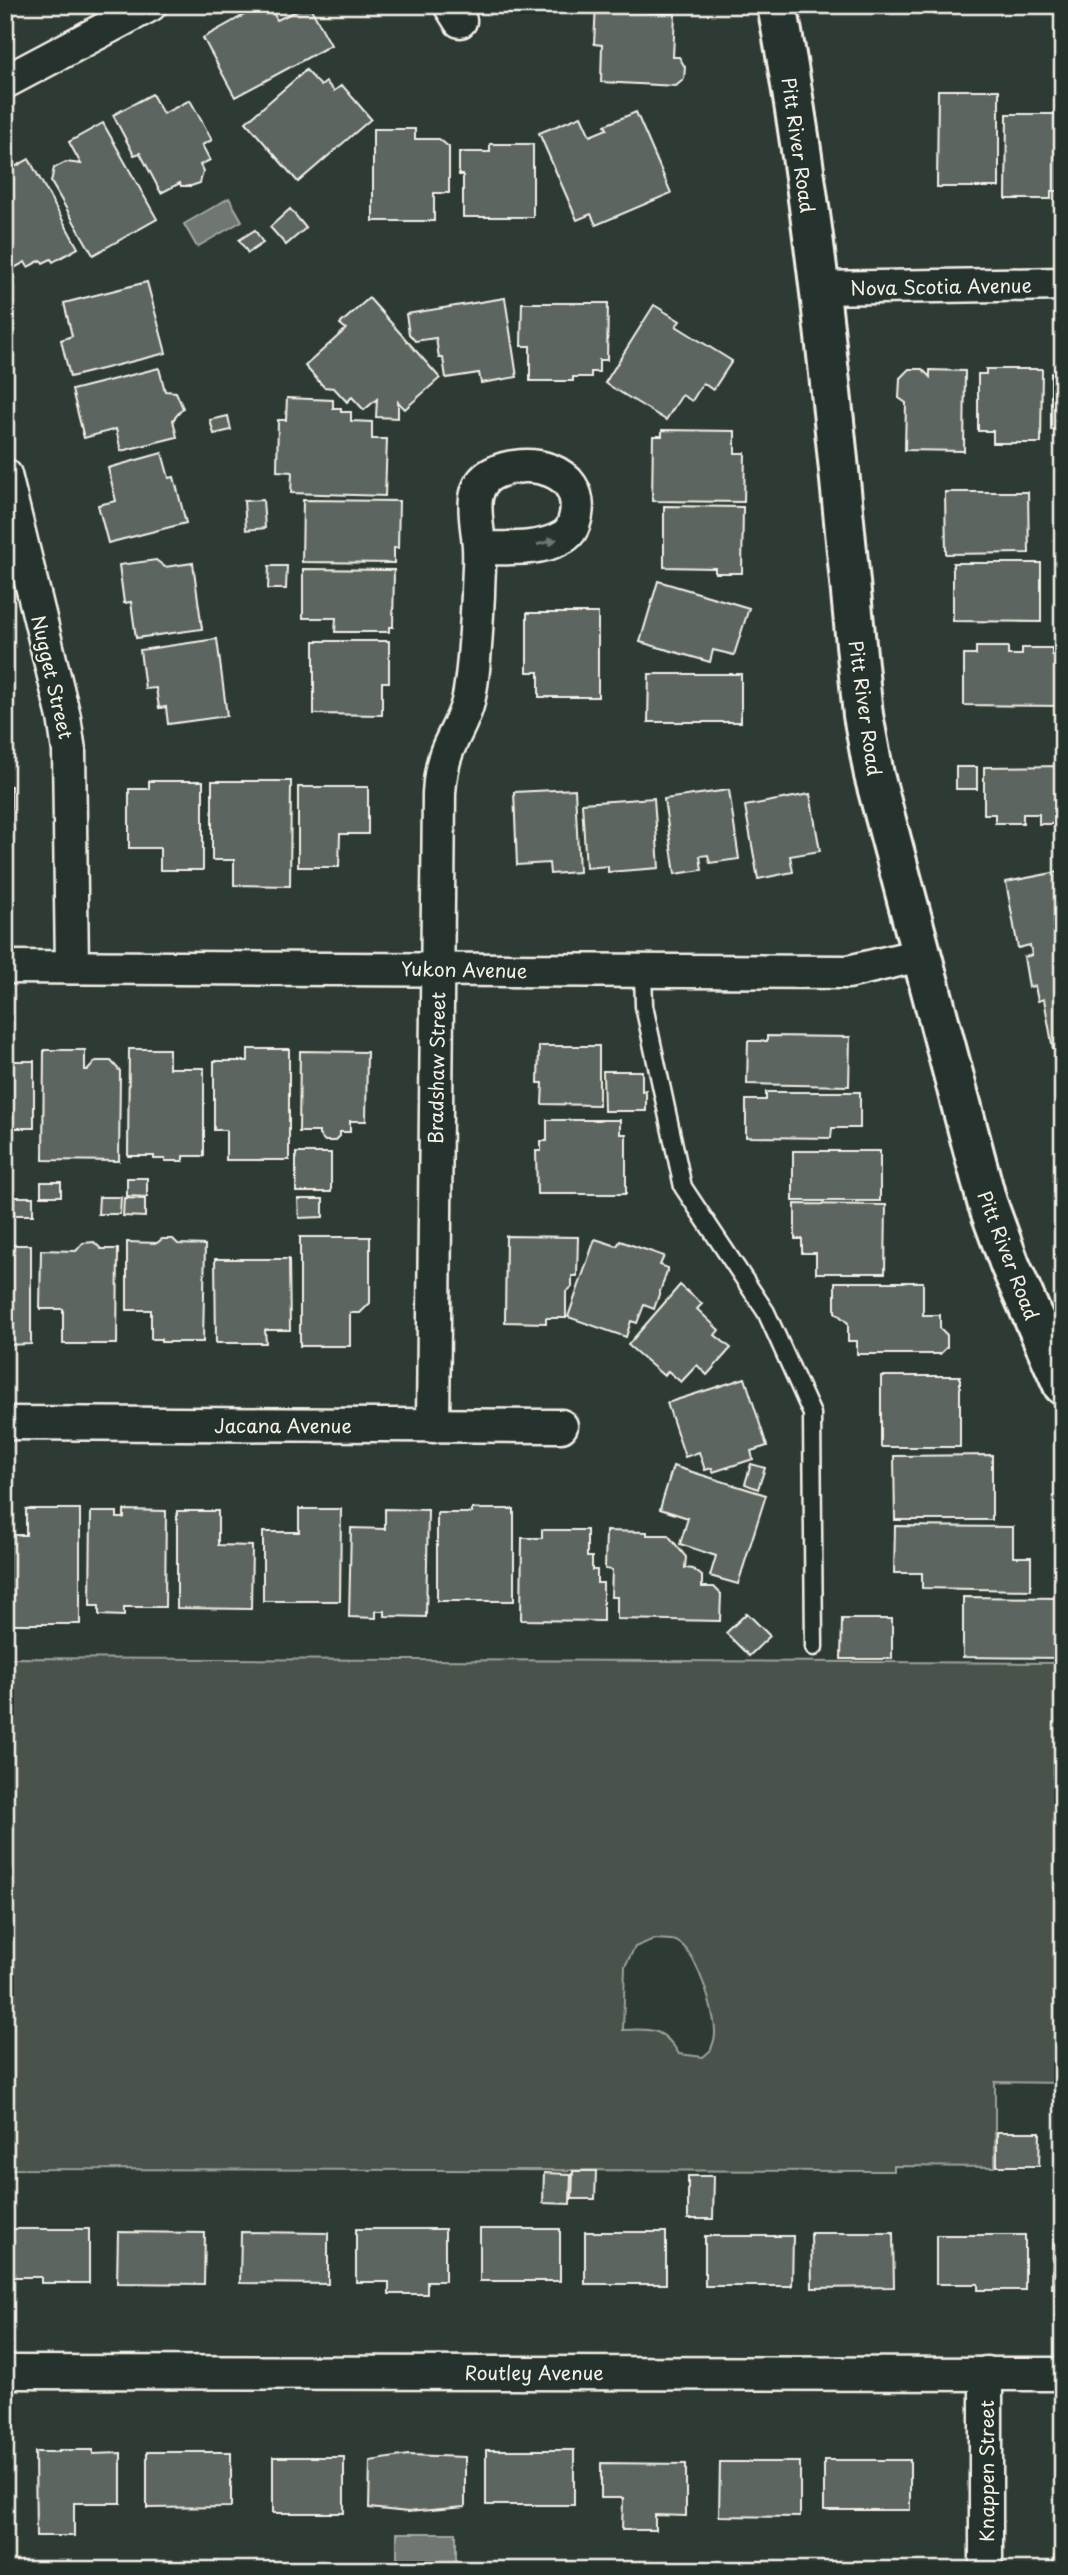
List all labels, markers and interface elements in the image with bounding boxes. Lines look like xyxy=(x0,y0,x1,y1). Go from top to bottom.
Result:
street label: Pitt River Road xyxy=(776,75,822,215)
street label: Nova Scotia Avenue xyxy=(850,270,1032,302)
one-way arrow xyxy=(536,536,558,547)
street label: Nugget Street xyxy=(25,612,81,742)
street label: Pitt River Road xyxy=(843,638,889,778)
street label: Yukon Avenue xyxy=(401,954,527,984)
street label: Bradshaw Street xyxy=(421,991,451,1144)
street label: Pitt River Road xyxy=(971,1186,1047,1324)
street label: Jacana Avenue xyxy=(214,1411,352,1439)
street label: Routley Avenue xyxy=(464,2358,604,2386)
street label: Knappen Street xyxy=(972,2400,1000,2542)

